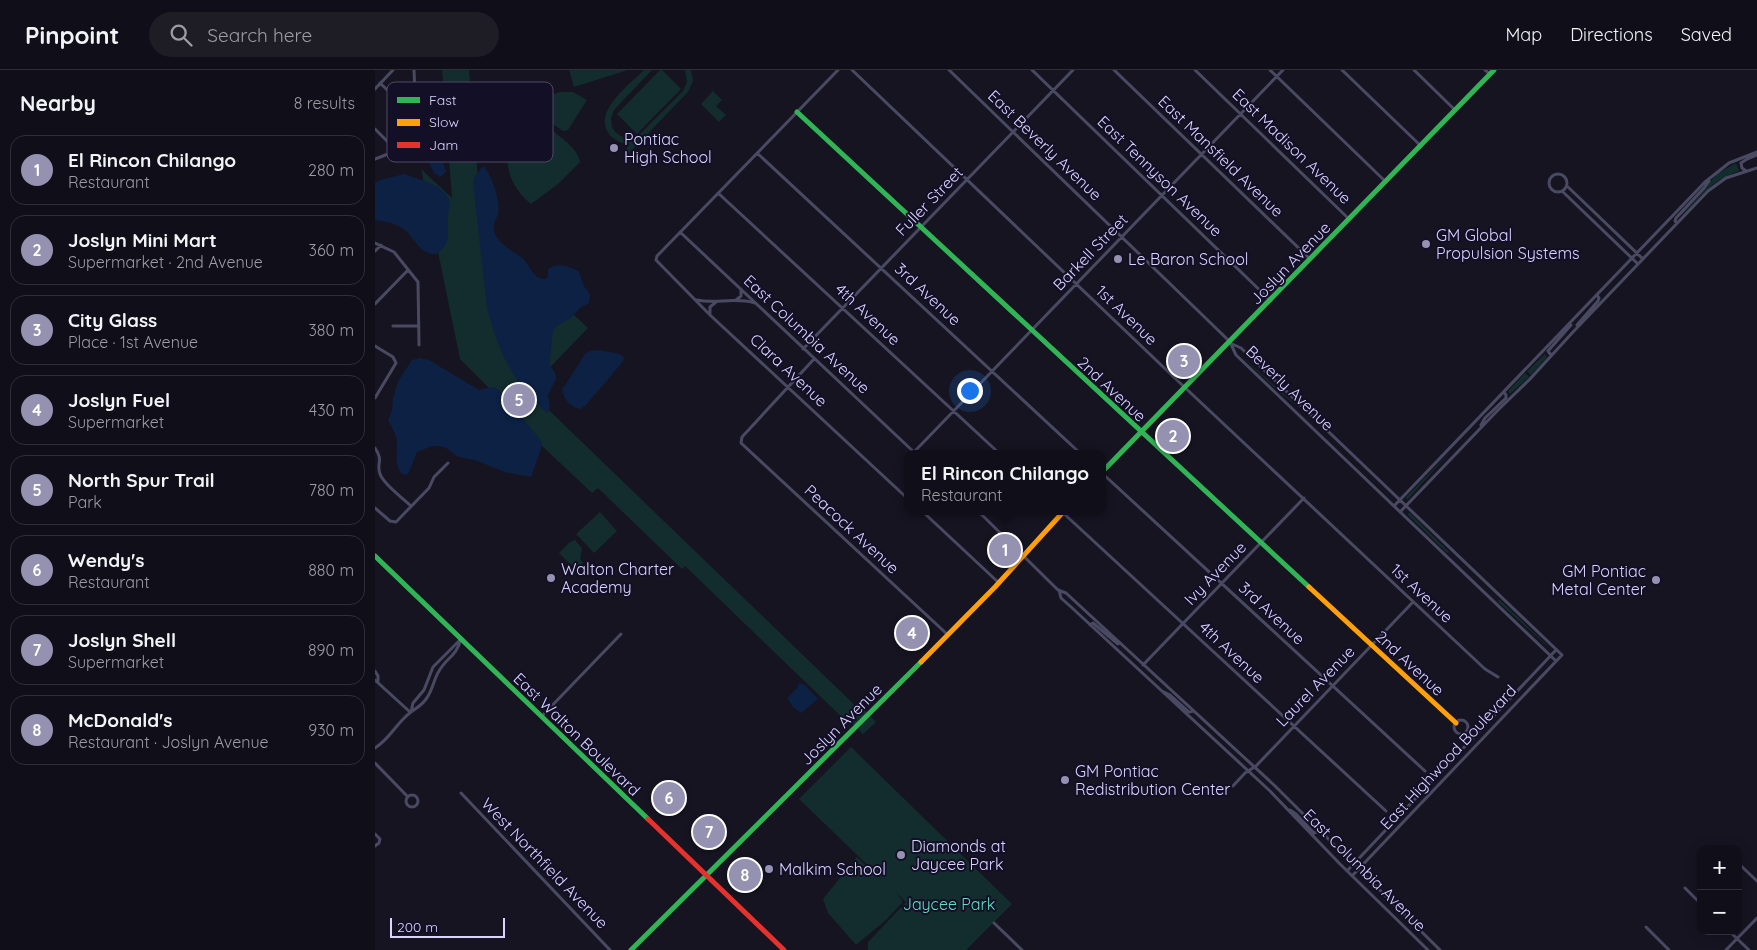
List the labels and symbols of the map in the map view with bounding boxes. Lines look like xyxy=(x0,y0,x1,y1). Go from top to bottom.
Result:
legend xyxy=(387,82,553,162)
street label: East Madison Avenue xyxy=(1228,84,1356,208)
street label: East Beverly Avenue xyxy=(984,85,1106,205)
text: Fast xyxy=(429,91,457,109)
street label: East Mansfield Avenue xyxy=(1154,91,1288,221)
street label: East Tennyson Avenue xyxy=(1093,111,1227,241)
text: Slow xyxy=(429,113,459,131)
place label: Pontiac High School xyxy=(624,129,712,167)
text: Jam xyxy=(429,136,458,154)
marker: Pontiac High School xyxy=(608,142,620,154)
street label: Fuller Street xyxy=(891,162,967,240)
street label: Barkell Street xyxy=(1048,209,1132,295)
street label: Joslyn Avenue xyxy=(1246,218,1334,308)
place label: GM Global Propulsion Systems xyxy=(1436,225,1580,263)
marker: GM Global Propulsion Systems xyxy=(1420,238,1432,250)
place label: Le Baron School xyxy=(1128,249,1249,269)
marker: Le Baron School xyxy=(1112,253,1124,265)
street label: 3rd Avenue xyxy=(891,258,965,330)
street label: East Columbia Avenue xyxy=(740,270,874,398)
street label: 4th Avenue xyxy=(831,279,905,349)
street label: 1st Avenue xyxy=(1092,281,1162,349)
street label: Clara Avenue xyxy=(746,329,832,411)
street label: Beverly Avenue xyxy=(1242,341,1338,435)
pin: 3 xyxy=(1168,342,1200,380)
street label: 2nd Avenue xyxy=(1073,352,1151,426)
your location xyxy=(957,378,983,404)
pin: 5 xyxy=(503,381,535,419)
pin: 2 xyxy=(1157,417,1189,455)
street label: Peacock Avenue xyxy=(801,480,903,578)
pin: 1 xyxy=(989,531,1021,569)
street label: Ivy Avenue xyxy=(1180,537,1250,609)
place label: Walton Charter Academy xyxy=(561,559,674,597)
street label: 1st Avenue xyxy=(1387,559,1457,627)
place label: GM Pontiac Metal Center xyxy=(1551,561,1646,599)
marker: Walton Charter Academy xyxy=(545,572,557,584)
marker: GM Pontiac Metal Center xyxy=(1650,574,1662,586)
street label: 3rd Avenue xyxy=(1235,577,1309,649)
pin: 4 xyxy=(896,614,928,652)
street label: 4th Avenue xyxy=(1195,617,1269,687)
street label: 2nd Avenue xyxy=(1371,626,1449,700)
street label: Laurel Avenue xyxy=(1271,641,1359,731)
street label: East Walton Boulevard xyxy=(509,668,645,800)
street label: Joslyn Avenue xyxy=(796,679,886,769)
street label: East Highwood Boulevard xyxy=(1376,680,1520,834)
place label: GM Pontiac Redistribution Center xyxy=(1075,761,1231,799)
marker: GM Pontiac Redistribution Center xyxy=(1059,774,1071,786)
pin: 6 xyxy=(653,779,685,817)
street label: West Northfield Avenue xyxy=(477,793,613,933)
street label: East Columbia Avenue xyxy=(1299,804,1431,936)
pin: 7 xyxy=(693,813,725,851)
place label: Diamonds at Jaycee Park xyxy=(911,836,1006,874)
marker: Diamonds at Jaycee Park xyxy=(895,849,907,861)
pin: 8 xyxy=(729,856,761,894)
place label: Malkim School xyxy=(779,859,886,879)
marker: Malkim School xyxy=(763,863,775,875)
park label: Jaycee Park xyxy=(903,894,995,914)
scale bar xyxy=(390,915,505,938)

